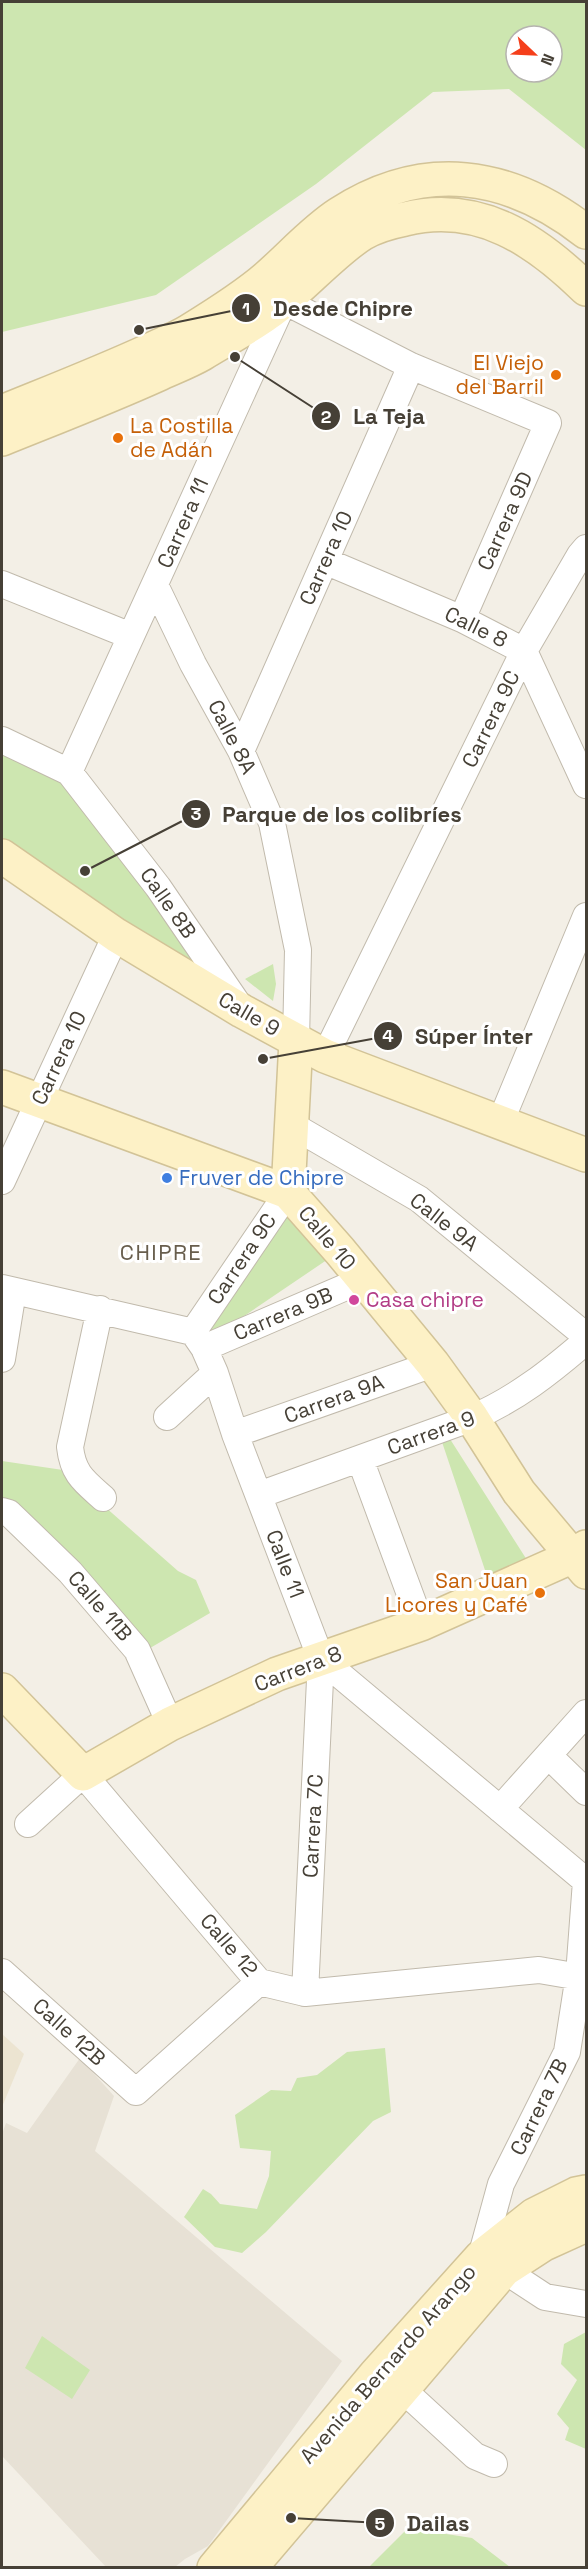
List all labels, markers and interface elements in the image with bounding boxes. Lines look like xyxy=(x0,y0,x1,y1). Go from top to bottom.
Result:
north arrow xyxy=(504,24,564,84)
text: N xyxy=(536,51,559,69)
callout: Desde Chipre xyxy=(231,288,425,328)
text: Desde Chipre xyxy=(273,294,413,322)
text: 1 xyxy=(242,297,250,320)
place label: El Viejo del Barril xyxy=(455,349,544,400)
marker: El Viejo del Barril xyxy=(549,368,563,382)
callout: La Teja xyxy=(311,396,437,436)
text: La Teja xyxy=(353,402,425,430)
text: 2 xyxy=(321,405,332,428)
place label: La Costilla de Adán xyxy=(130,412,233,463)
marker: La Costilla de Adán xyxy=(111,431,125,445)
street label: Carrera 9D xyxy=(471,467,538,574)
street label: Carrera 11 xyxy=(151,473,214,572)
street label: Carrera 10 xyxy=(293,506,358,609)
street label: Calle 8 xyxy=(440,600,512,653)
street label: Carrera 9C xyxy=(455,666,526,772)
street label: Calle 8A xyxy=(202,695,263,779)
callout: Parque de los colibríes xyxy=(181,794,474,834)
text: Parque de los colibríes xyxy=(222,800,462,828)
text: 3 xyxy=(191,802,202,825)
street label: Calle 8B xyxy=(134,862,203,943)
street label: Calle 9 xyxy=(214,985,285,1042)
street label: Carrera 10 xyxy=(25,1006,92,1109)
callout: Súper Ínter xyxy=(373,1016,545,1056)
text: Súper Ínter xyxy=(415,1022,533,1050)
text: 4 xyxy=(382,1024,394,1047)
place label: Fruver de Chipre xyxy=(179,1164,344,1191)
marker: Fruver de Chipre xyxy=(160,1171,174,1185)
street label: Calle 9A xyxy=(405,1186,484,1257)
street label: Calle 10 xyxy=(293,1200,362,1275)
street label: Carrera 9C xyxy=(201,1208,282,1310)
district label: CHIPRE xyxy=(120,1238,202,1266)
street label: Carrera 9B xyxy=(229,1281,337,1347)
place label: Casa chipre xyxy=(366,1286,484,1313)
marker: Casa chipre xyxy=(347,1293,361,1307)
street label: Carrera 9A xyxy=(280,1368,388,1429)
street label: Carrera 9 xyxy=(383,1404,478,1461)
street label: Calle 11 xyxy=(260,1526,311,1602)
street label: Calle 11B xyxy=(62,1565,138,1647)
place label: San Juan Licores y Café xyxy=(385,1567,528,1618)
marker: San Juan Licores y Café xyxy=(533,1586,547,1600)
street label: Carrera 8 xyxy=(250,1640,345,1698)
street label: Carrera 7C xyxy=(296,1773,329,1879)
street label: Calle 12 xyxy=(195,1907,264,1982)
street label: Calle 12B xyxy=(27,1992,111,2071)
street label: Carrera 7B xyxy=(504,2054,574,2160)
street label: Avenida Bernardo Arango xyxy=(294,2258,482,2469)
callout: Dailas xyxy=(365,2503,482,2543)
text: Dailas xyxy=(406,2509,470,2537)
text: 5 xyxy=(375,2512,386,2535)

